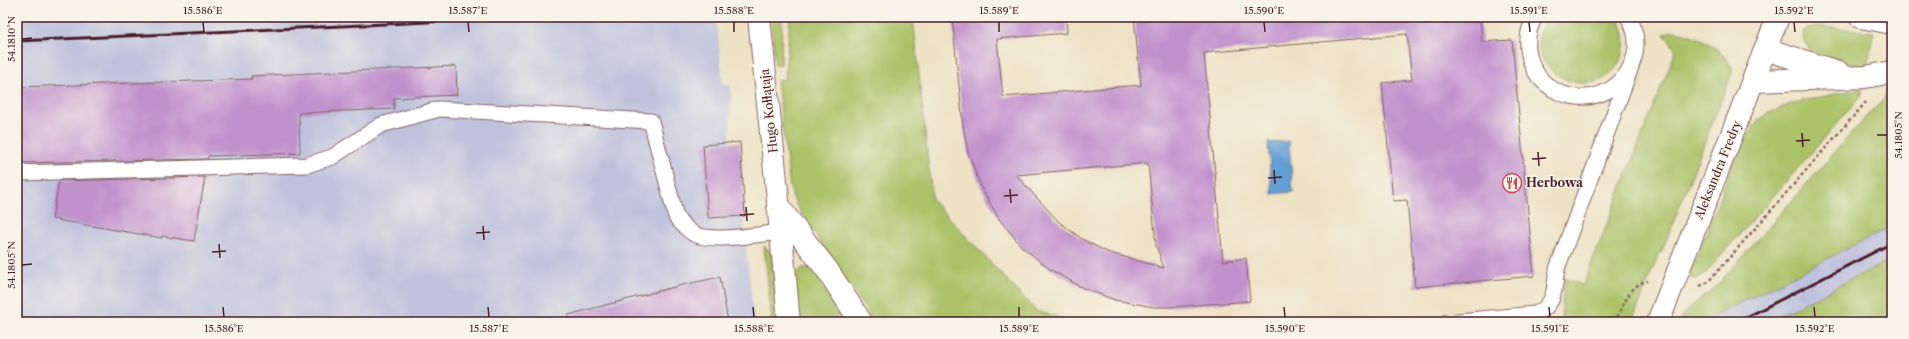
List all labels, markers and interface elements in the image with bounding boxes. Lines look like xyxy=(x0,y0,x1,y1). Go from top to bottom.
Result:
text: 15.586°E xyxy=(183,4,223,17)
text: 15.587°E xyxy=(449,4,487,17)
text: 15.588°E xyxy=(714,4,754,17)
text: 15.589°E xyxy=(979,4,1019,17)
text: 15.590°E xyxy=(1244,4,1284,17)
text: 15.591°E xyxy=(1510,4,1548,17)
text: 15.592°E xyxy=(1774,4,1814,17)
text: 54.1810°N xyxy=(5,16,18,62)
street label: Hugo Kołłątaja xyxy=(757,68,780,154)
text: 54.1805°N xyxy=(1892,111,1905,159)
street label: Aleksandra Fredry xyxy=(1690,118,1744,222)
restaurant icon: Herbowa xyxy=(1501,172,1523,194)
place label: Herbowa xyxy=(1526,175,1584,190)
text: 54.1805°N xyxy=(5,241,18,289)
text: 15.586°E xyxy=(204,322,244,335)
text: 15.587°E xyxy=(470,322,508,335)
text: 15.588°E xyxy=(734,322,774,335)
text: 15.589°E xyxy=(999,322,1039,335)
text: 15.590°E xyxy=(1265,322,1305,335)
text: 15.591°E xyxy=(1531,322,1569,335)
text: 15.592°E xyxy=(1795,322,1835,335)

